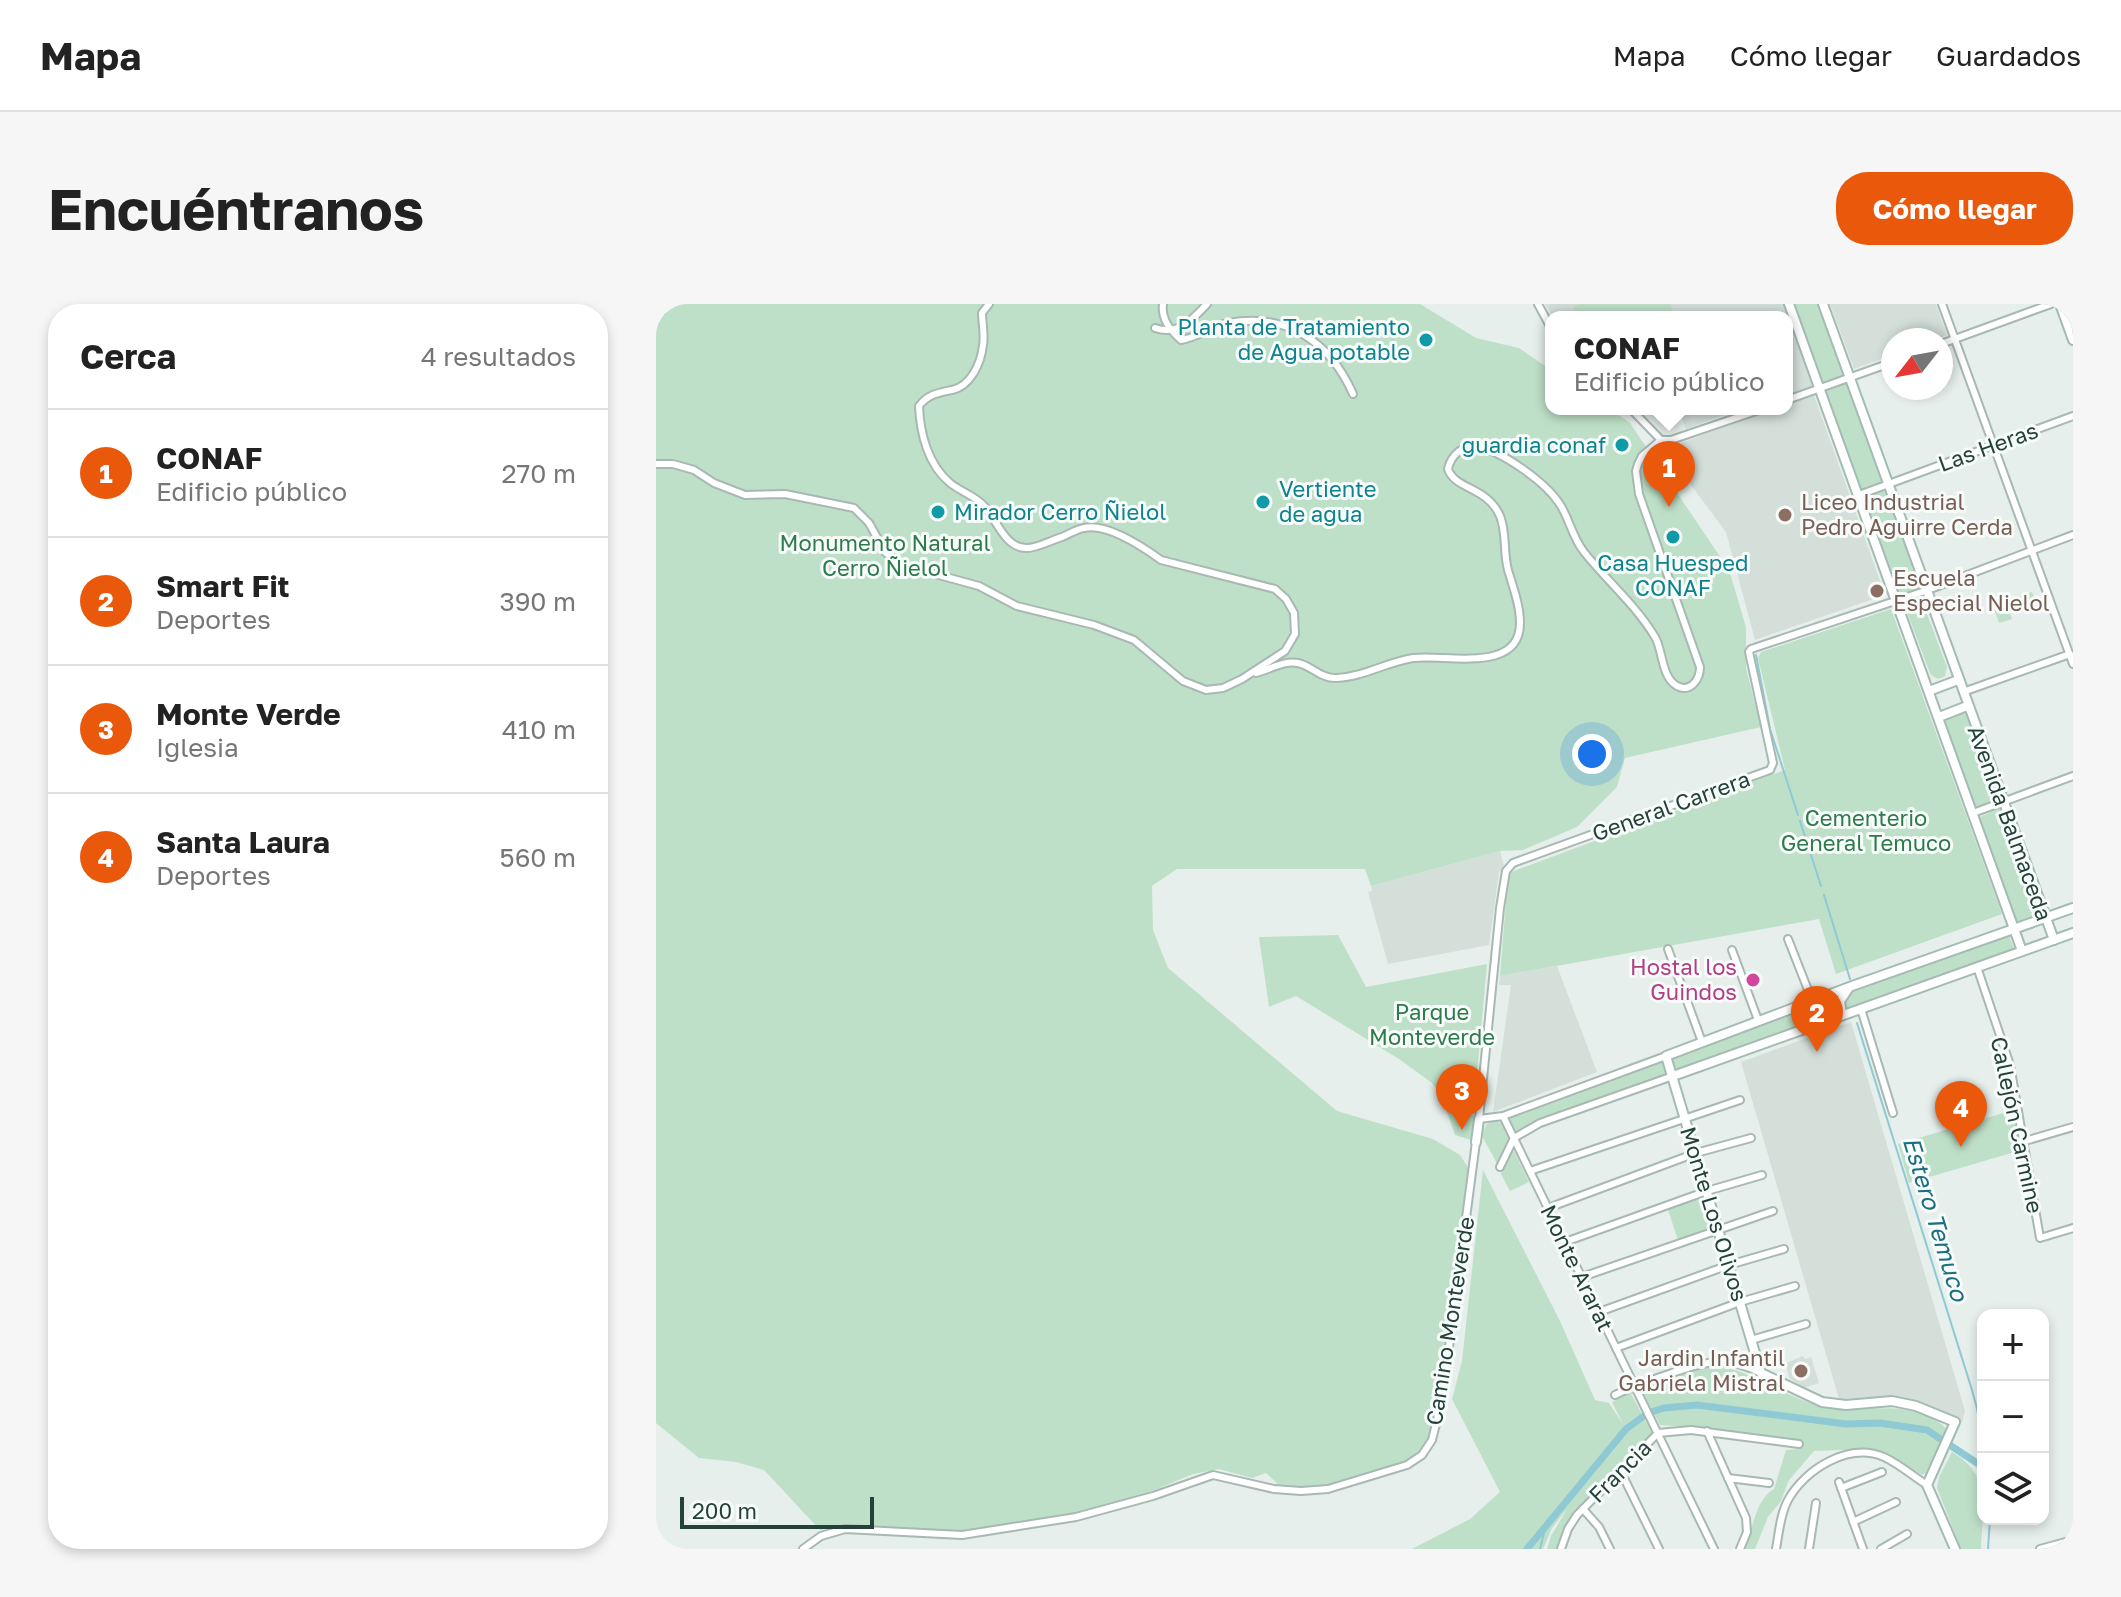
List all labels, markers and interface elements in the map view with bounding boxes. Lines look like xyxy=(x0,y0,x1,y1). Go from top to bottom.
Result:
text: Mapa xyxy=(40,33,141,78)
text: Mapa xyxy=(1613,39,1686,72)
text: Cómo llegar xyxy=(1730,39,1892,72)
text: Guardados xyxy=(1936,39,2081,72)
button: Cómo llegar xyxy=(1836,172,2073,245)
text: Encuéntranos xyxy=(48,175,424,242)
popup xyxy=(1545,311,1793,415)
place label: Planta de Tratamiento de Agua potable xyxy=(1177,313,1410,365)
north arrow xyxy=(1881,328,1953,400)
text: CONAF xyxy=(1573,330,1680,366)
marker: Planta de Tratamiento de Agua potable xyxy=(1417,331,1435,349)
text: Cerca xyxy=(80,336,176,376)
text: 4 resultados xyxy=(421,341,576,372)
text: Edificio público xyxy=(1573,366,1765,397)
street label: Las Heras xyxy=(1934,416,2041,477)
place label: guardia conaf xyxy=(1462,431,1606,458)
marker: guardia conaf xyxy=(1613,436,1631,454)
text: CONAF xyxy=(156,440,262,476)
pin: 1 xyxy=(1643,441,1695,507)
text: 1 xyxy=(99,458,113,489)
text: 270 m xyxy=(502,458,576,489)
place label: Vertiente de agua xyxy=(1279,475,1377,527)
text: Edificio público xyxy=(156,476,347,507)
place label: Liceo Industrial Pedro Aguirre Cerda xyxy=(1801,488,2013,540)
marker: Vertiente de agua xyxy=(1254,493,1272,511)
place label: Mirador Cerro Ñielol xyxy=(954,498,1166,525)
marker: Mirador Cerro Ñielol xyxy=(929,503,947,521)
marker: Liceo Industrial Pedro Aguirre Cerda xyxy=(1776,506,1794,524)
marker: Casa Huesped CONAF xyxy=(1664,528,1682,546)
park label: Monumento Natural Cerro Ñielol xyxy=(780,529,990,581)
place label: Casa Huesped CONAF xyxy=(1597,549,1749,601)
place label: Escuela Especial Nielol xyxy=(1893,564,2050,616)
text: Smart Fit xyxy=(156,568,290,604)
marker: Escuela Especial Nielol xyxy=(1868,582,1886,600)
text: 2 xyxy=(98,586,114,617)
text: 390 m xyxy=(499,586,576,617)
text: Deportes xyxy=(156,604,271,635)
text: Monte Verde xyxy=(156,696,341,732)
text: 3 xyxy=(98,714,114,745)
text: 410 m xyxy=(502,714,576,745)
street label: Avenida Balmaceda xyxy=(1963,722,2058,924)
text: Iglesia xyxy=(156,732,239,763)
your location xyxy=(1572,734,1612,774)
street label: General Carrera xyxy=(1588,764,1753,847)
park label: Cementerio General Temuco xyxy=(1781,804,1951,856)
text: Santa Laura xyxy=(156,824,330,860)
text: 4 xyxy=(98,842,114,873)
text: 560 m xyxy=(500,842,576,873)
text: Deportes xyxy=(156,860,271,891)
place label: Hostal los Guindos xyxy=(1630,953,1737,1005)
marker: Hostal los Guindos xyxy=(1744,971,1762,989)
pin: 2 xyxy=(1791,986,1843,1052)
park label: Parque Monteverde xyxy=(1369,998,1495,1050)
street label: Callejón Carmine xyxy=(1986,1034,2049,1216)
pin: 3 xyxy=(1436,1064,1488,1130)
pin: 4 xyxy=(1935,1081,1987,1147)
street label: Monte Los Olivos xyxy=(1675,1123,1754,1304)
water label: Estero Temuco xyxy=(1898,1133,1976,1306)
street label: Monte Ararat xyxy=(1535,1200,1620,1335)
street label: Camino Monteverde xyxy=(1420,1215,1479,1427)
map controls xyxy=(1977,1309,2049,1525)
button: + xyxy=(1977,1309,2049,1381)
place label: Jardin Infantil Gabriela Mistral xyxy=(1618,1344,1785,1396)
marker: Jardin Infantil Gabriela Mistral xyxy=(1792,1362,1810,1380)
button: − xyxy=(1977,1381,2049,1453)
street label: Francia xyxy=(1583,1434,1657,1508)
button: layers xyxy=(1977,1453,2049,1525)
scale bar xyxy=(680,1493,874,1529)
text: 200 m xyxy=(692,1497,757,1524)

